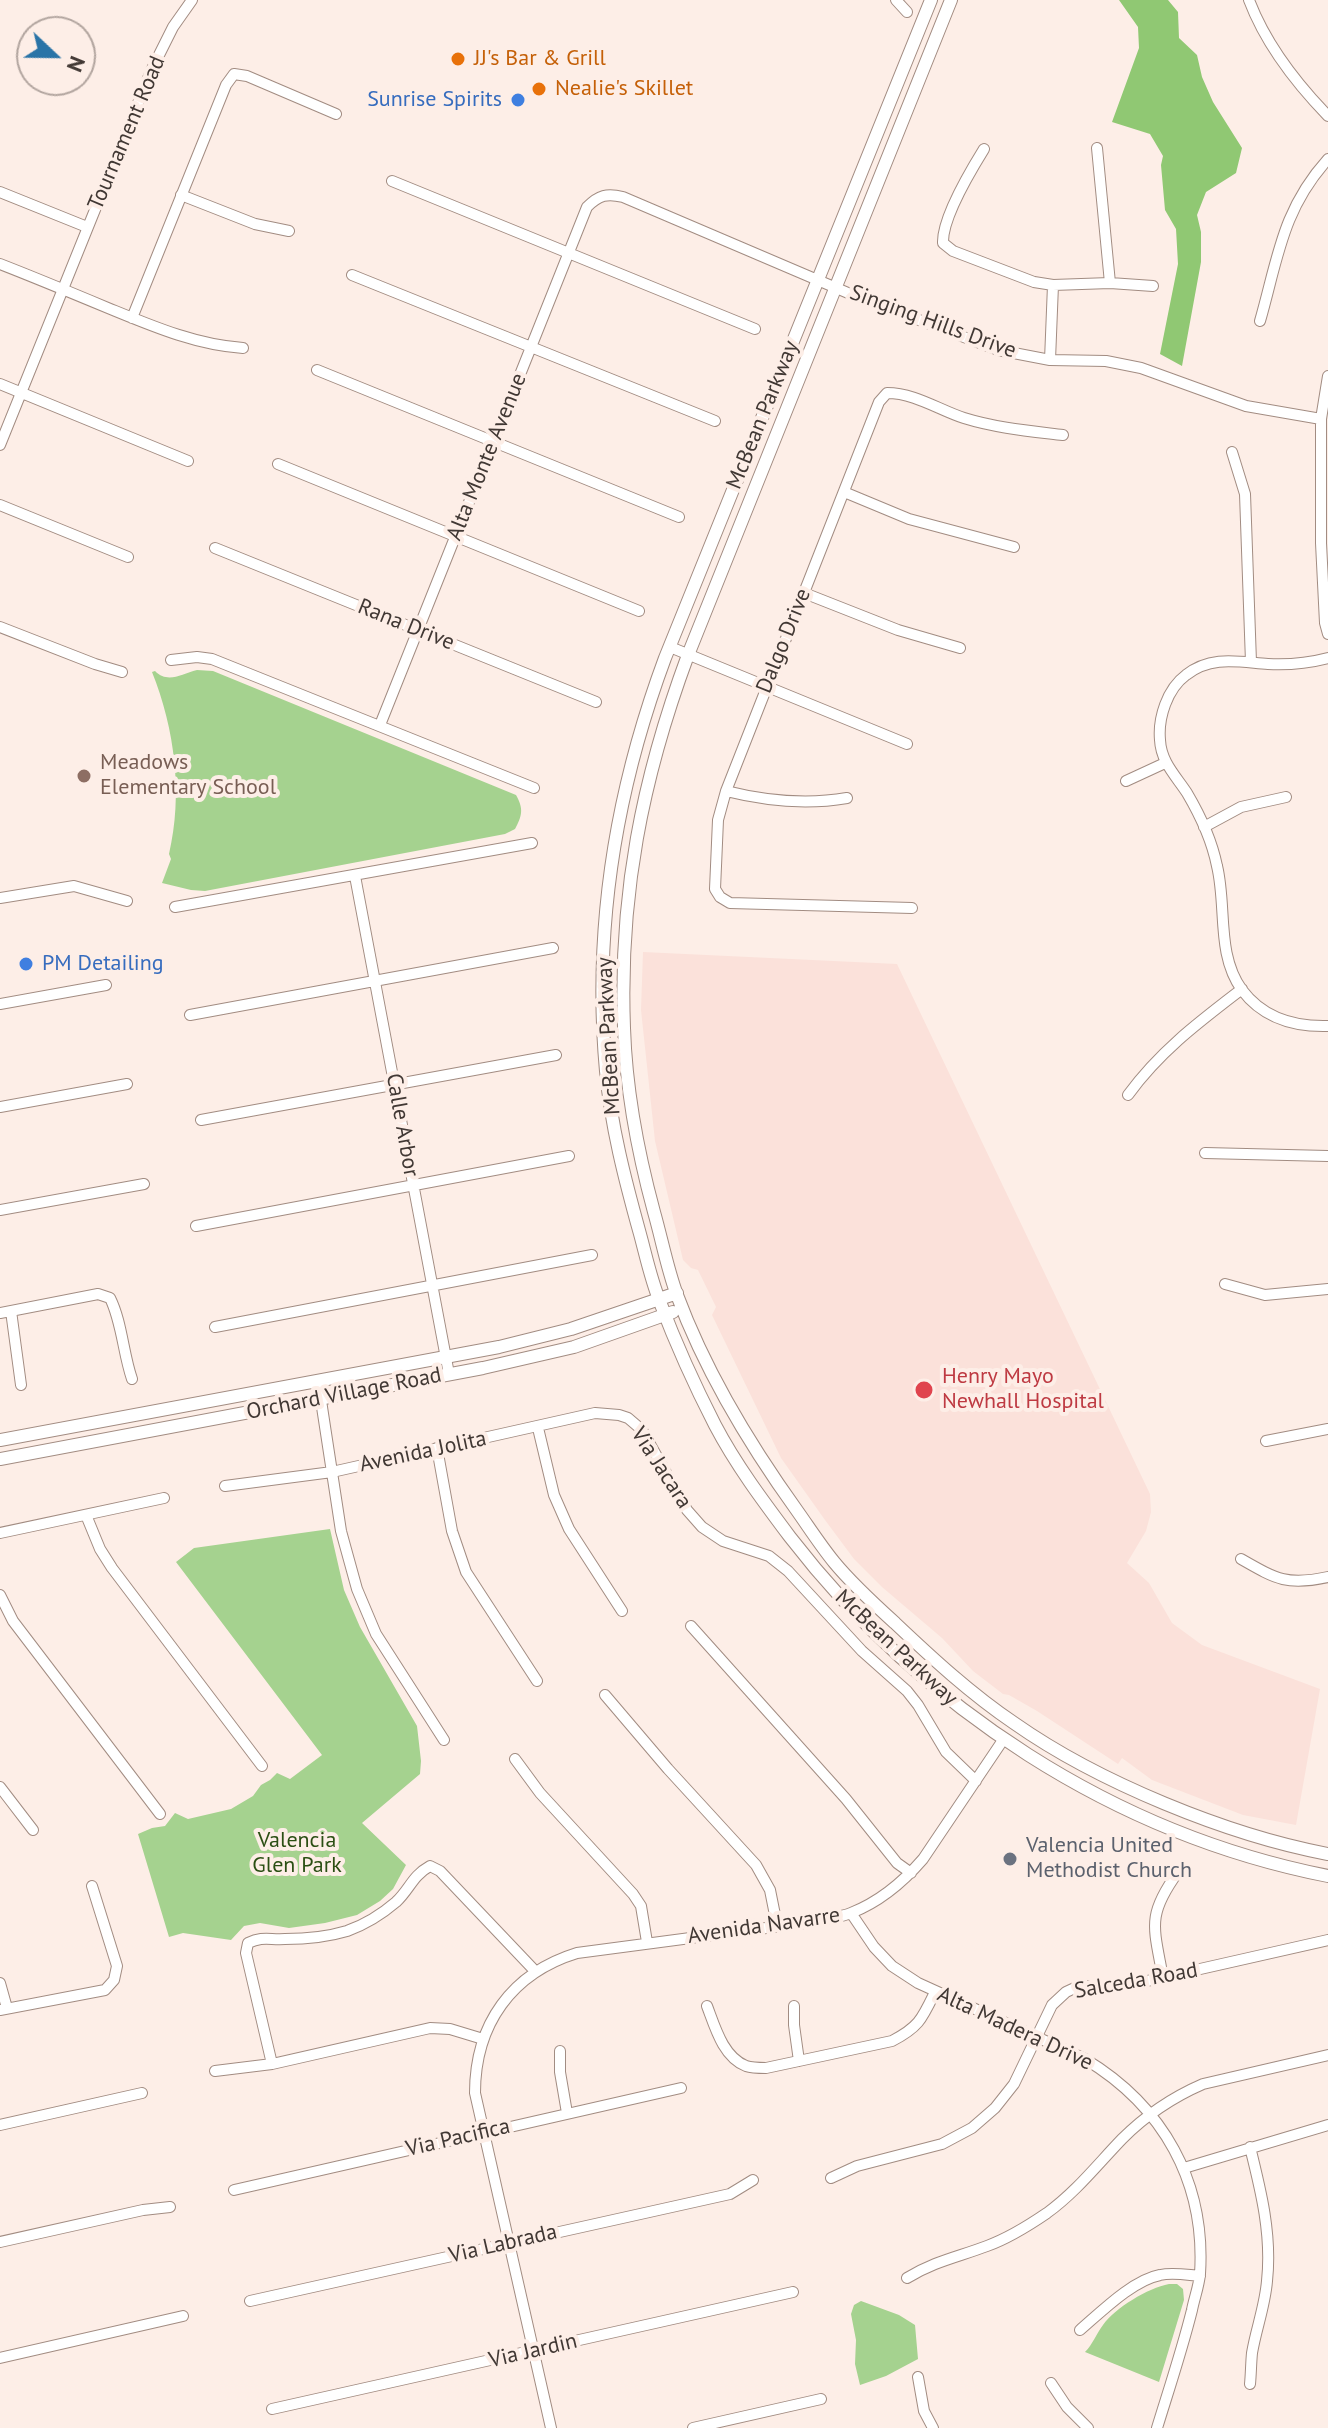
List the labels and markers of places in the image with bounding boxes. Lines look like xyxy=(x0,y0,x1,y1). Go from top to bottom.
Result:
place label: JJ's Bar & Grill xyxy=(474,46,606,72)
marker: JJ's Bar & Grill xyxy=(449,50,467,68)
place label: Nealie's Skillet xyxy=(555,76,693,102)
marker: Nealie's Skillet xyxy=(530,80,548,98)
place label: Sunrise Spirits xyxy=(367,87,502,113)
marker: Sunrise Spirits xyxy=(509,91,527,109)
place label: Meadows Elementary School xyxy=(100,750,276,802)
marker: Meadows Elementary School xyxy=(75,767,93,785)
place label: PM Detailing xyxy=(42,951,164,977)
marker: PM Detailing xyxy=(17,955,35,973)
place label: Henry Mayo Newhall Hospital xyxy=(942,1364,1104,1416)
marker: Henry Mayo Newhall Hospital xyxy=(913,1379,935,1401)
place label: Valencia United Methodist Church xyxy=(1026,1833,1192,1884)
marker: Valencia United Methodist Church xyxy=(1001,1850,1019,1868)

